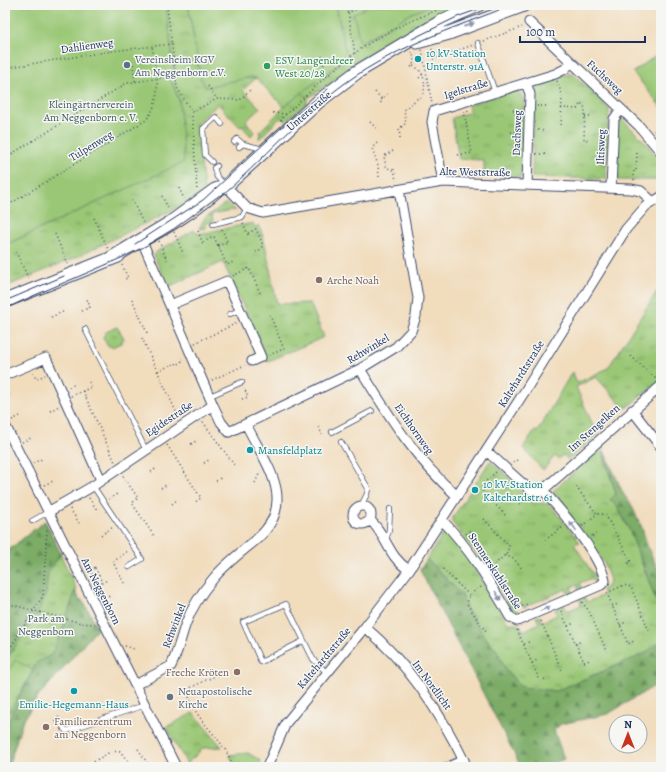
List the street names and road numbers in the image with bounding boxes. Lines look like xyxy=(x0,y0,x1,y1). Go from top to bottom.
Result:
street label: Dahlienweg xyxy=(60,35,115,57)
street label: Fuchsweg xyxy=(584,56,627,98)
street label: Igelstraße xyxy=(442,75,490,103)
street label: Unterstraße xyxy=(283,87,335,135)
street label: Dachsweg xyxy=(509,109,525,156)
street label: Tulpenweg xyxy=(66,127,116,165)
street label: Iltisweg xyxy=(593,128,609,165)
street label: Alte Weststraße xyxy=(438,164,511,180)
street label: Rehwinkel xyxy=(344,330,392,367)
street label: Kaltehardtstraße xyxy=(494,338,548,410)
street label: Egidestraße xyxy=(142,398,196,440)
street label: Eichhornweg xyxy=(391,400,437,458)
street label: Im Stengelken xyxy=(565,401,623,455)
street label: Stennerskuhlstraße xyxy=(465,530,525,612)
street label: Am Neggenborn xyxy=(77,554,124,627)
street label: Rehwinkel xyxy=(159,601,189,651)
street label: Kaltehardtstraße xyxy=(294,624,354,692)
street label: Im Nordlicht xyxy=(409,657,455,713)

